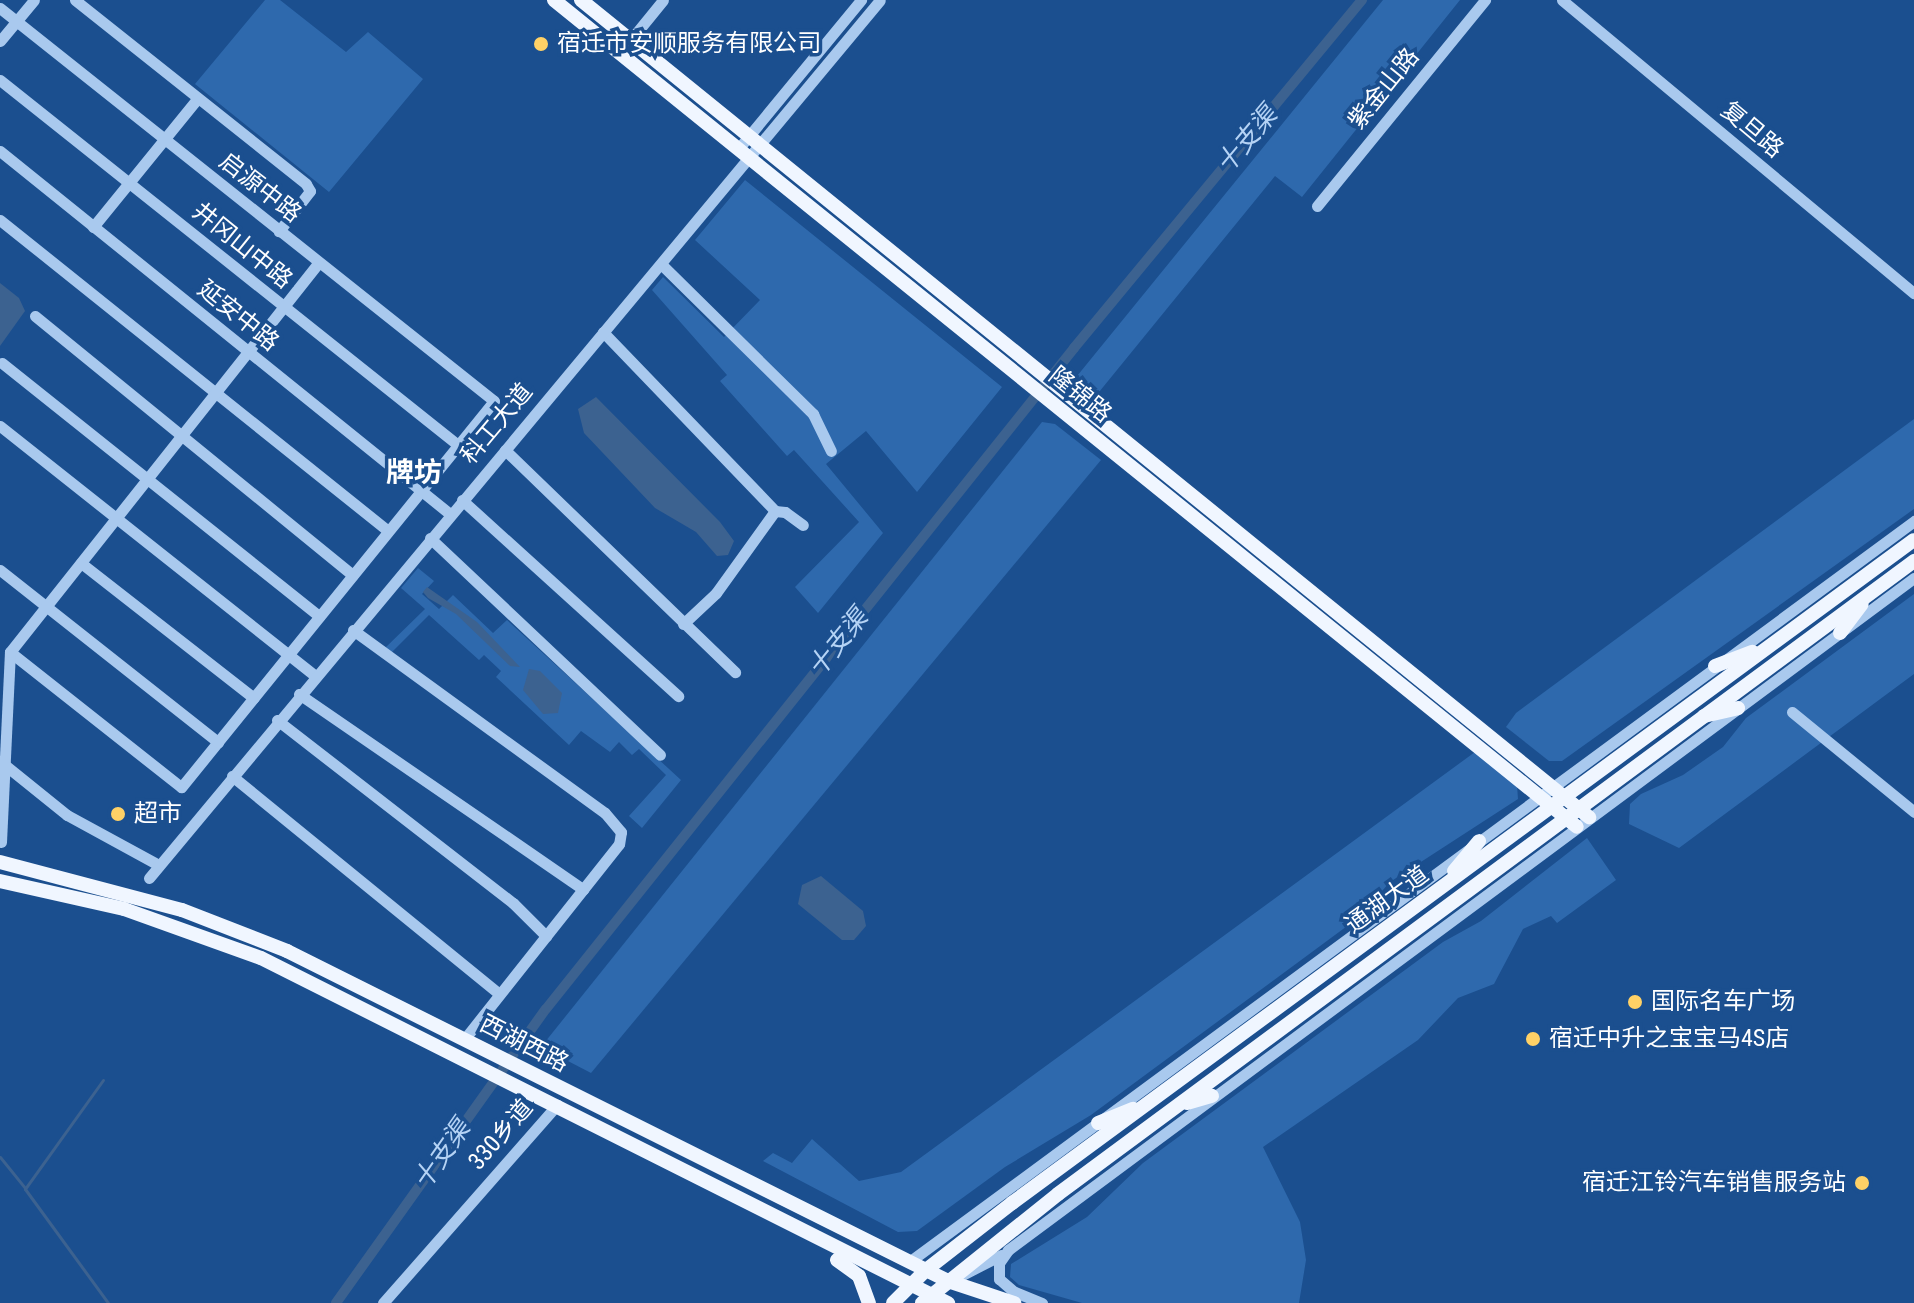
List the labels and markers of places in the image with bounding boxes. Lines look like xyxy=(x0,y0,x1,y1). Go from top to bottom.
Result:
place label: 宿迁市安顺服务有限公司 xyxy=(557,30,821,58)
marker: 宿迁市安顺服务有限公司 xyxy=(532,35,550,53)
place label: 超市 xyxy=(134,800,182,828)
marker: 超市 xyxy=(109,805,127,823)
place label: 国际名车广场 xyxy=(1651,988,1795,1016)
marker: 国际名车广场 xyxy=(1626,993,1644,1011)
place label: 宿迁中升之宝宝马4S店 xyxy=(1549,1025,1789,1053)
marker: 宿迁中升之宝宝马4S店 xyxy=(1524,1030,1542,1048)
place label: 宿迁江铃汽车销售服务站 xyxy=(1582,1169,1846,1197)
marker: 宿迁江铃汽车销售服务站 xyxy=(1853,1174,1871,1192)

